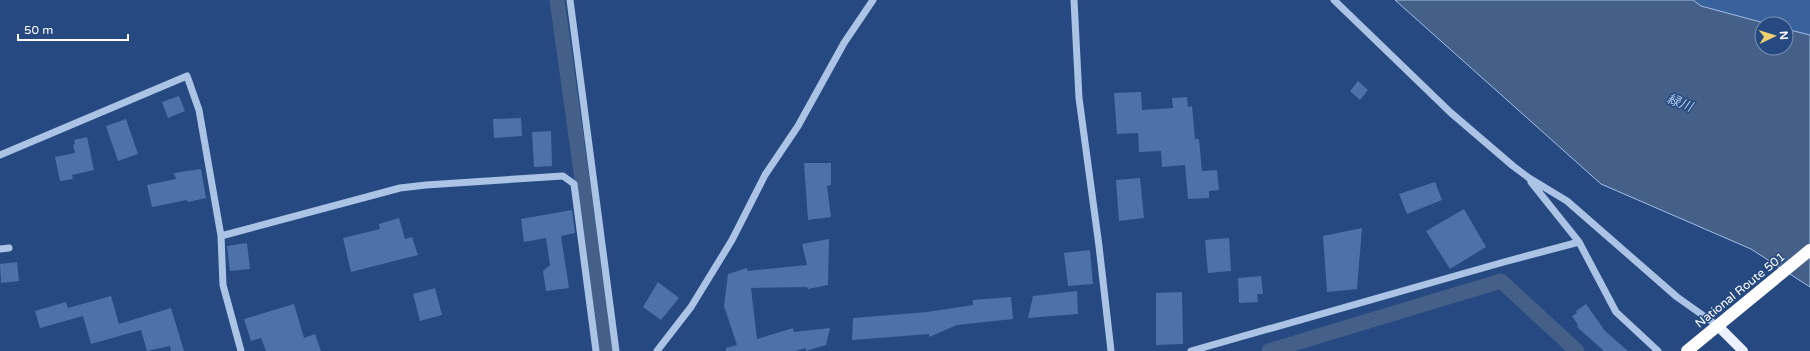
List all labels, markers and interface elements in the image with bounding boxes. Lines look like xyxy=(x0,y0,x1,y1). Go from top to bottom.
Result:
scale bar xyxy=(18,16,128,42)
north arrow xyxy=(1754,16,1794,56)
text: 50 m xyxy=(24,23,53,37)
text: N xyxy=(1777,30,1790,40)
water label: 緑川 xyxy=(1665,91,1697,116)
street label: National Route 501 xyxy=(1692,249,1788,331)

